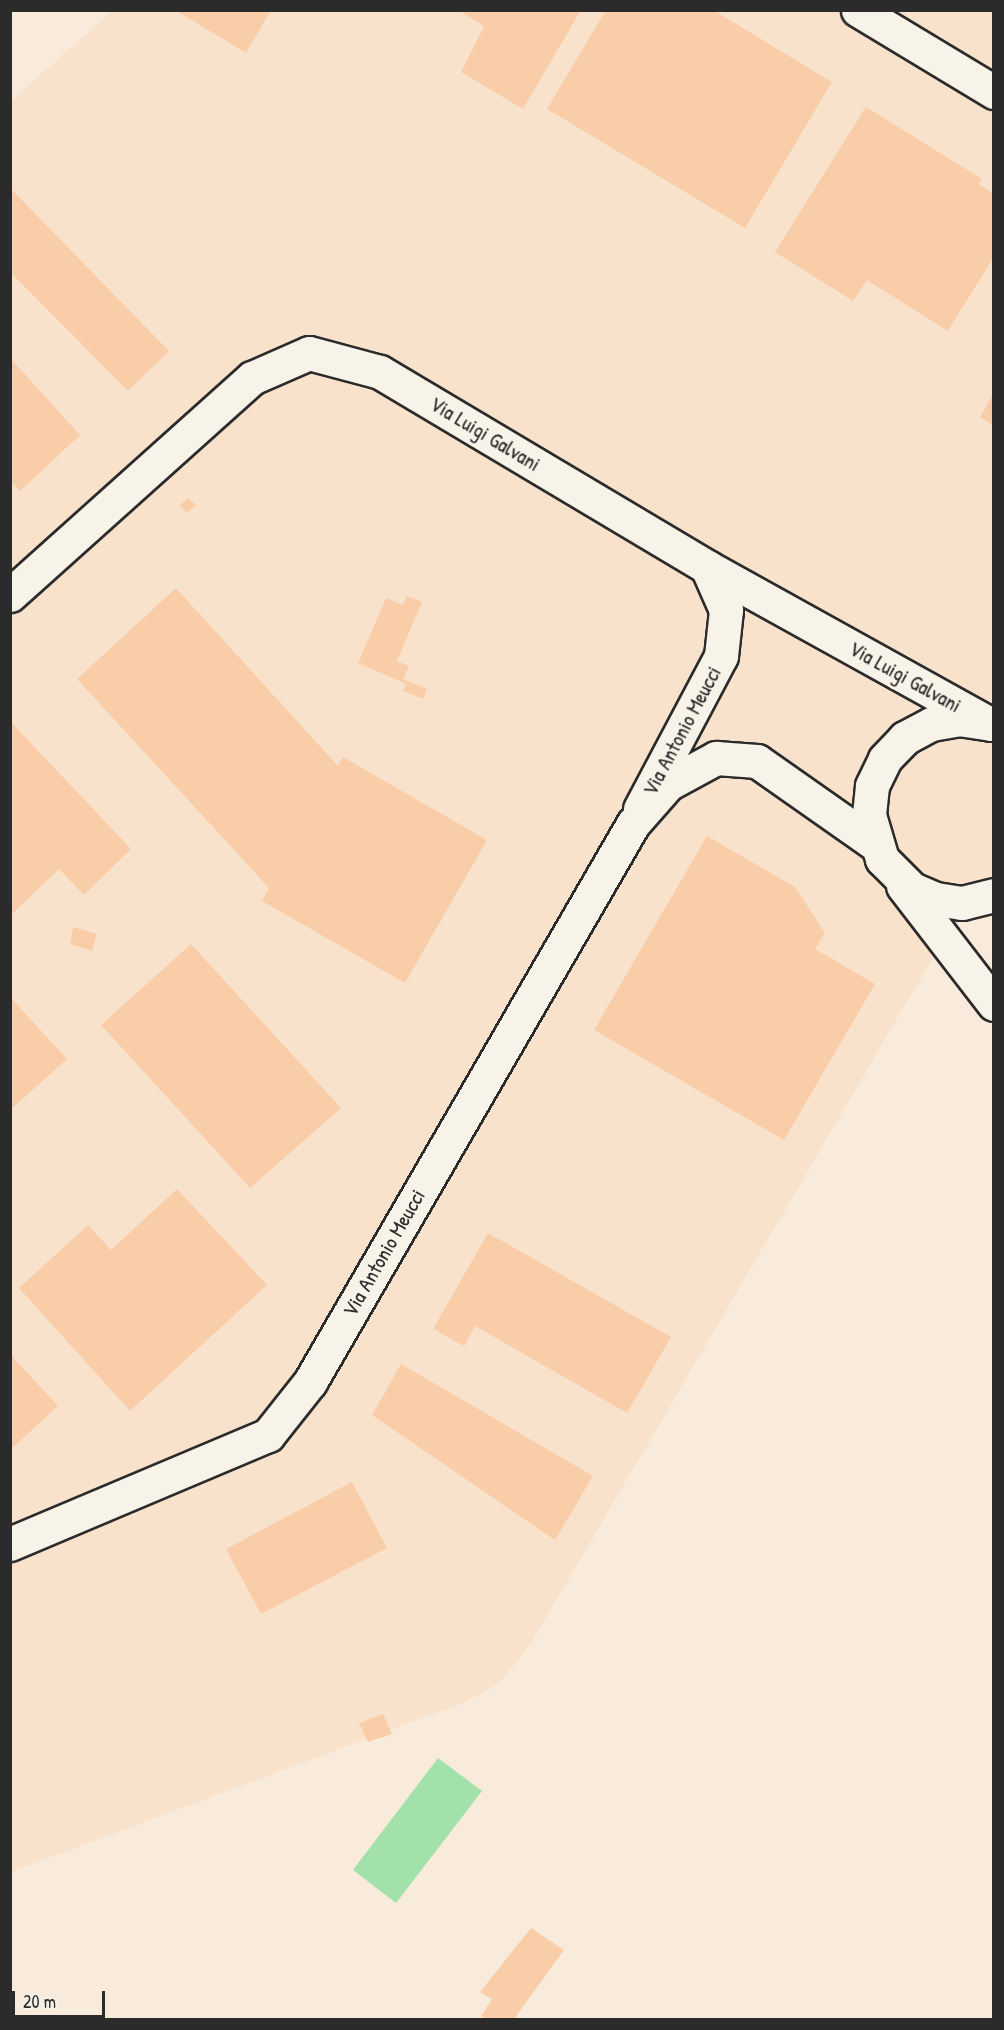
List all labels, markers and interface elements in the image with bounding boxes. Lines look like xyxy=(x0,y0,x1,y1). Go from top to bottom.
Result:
street label: Via Luigi Galvani xyxy=(425,391,545,477)
street label: Via Luigi Galvani xyxy=(845,636,965,718)
street label: Via Antonio Meucci xyxy=(637,662,727,800)
street label: Via Antonio Meucci xyxy=(337,1185,431,1321)
scale bar xyxy=(15,1979,108,2017)
text: 20 m xyxy=(23,1989,56,2014)

